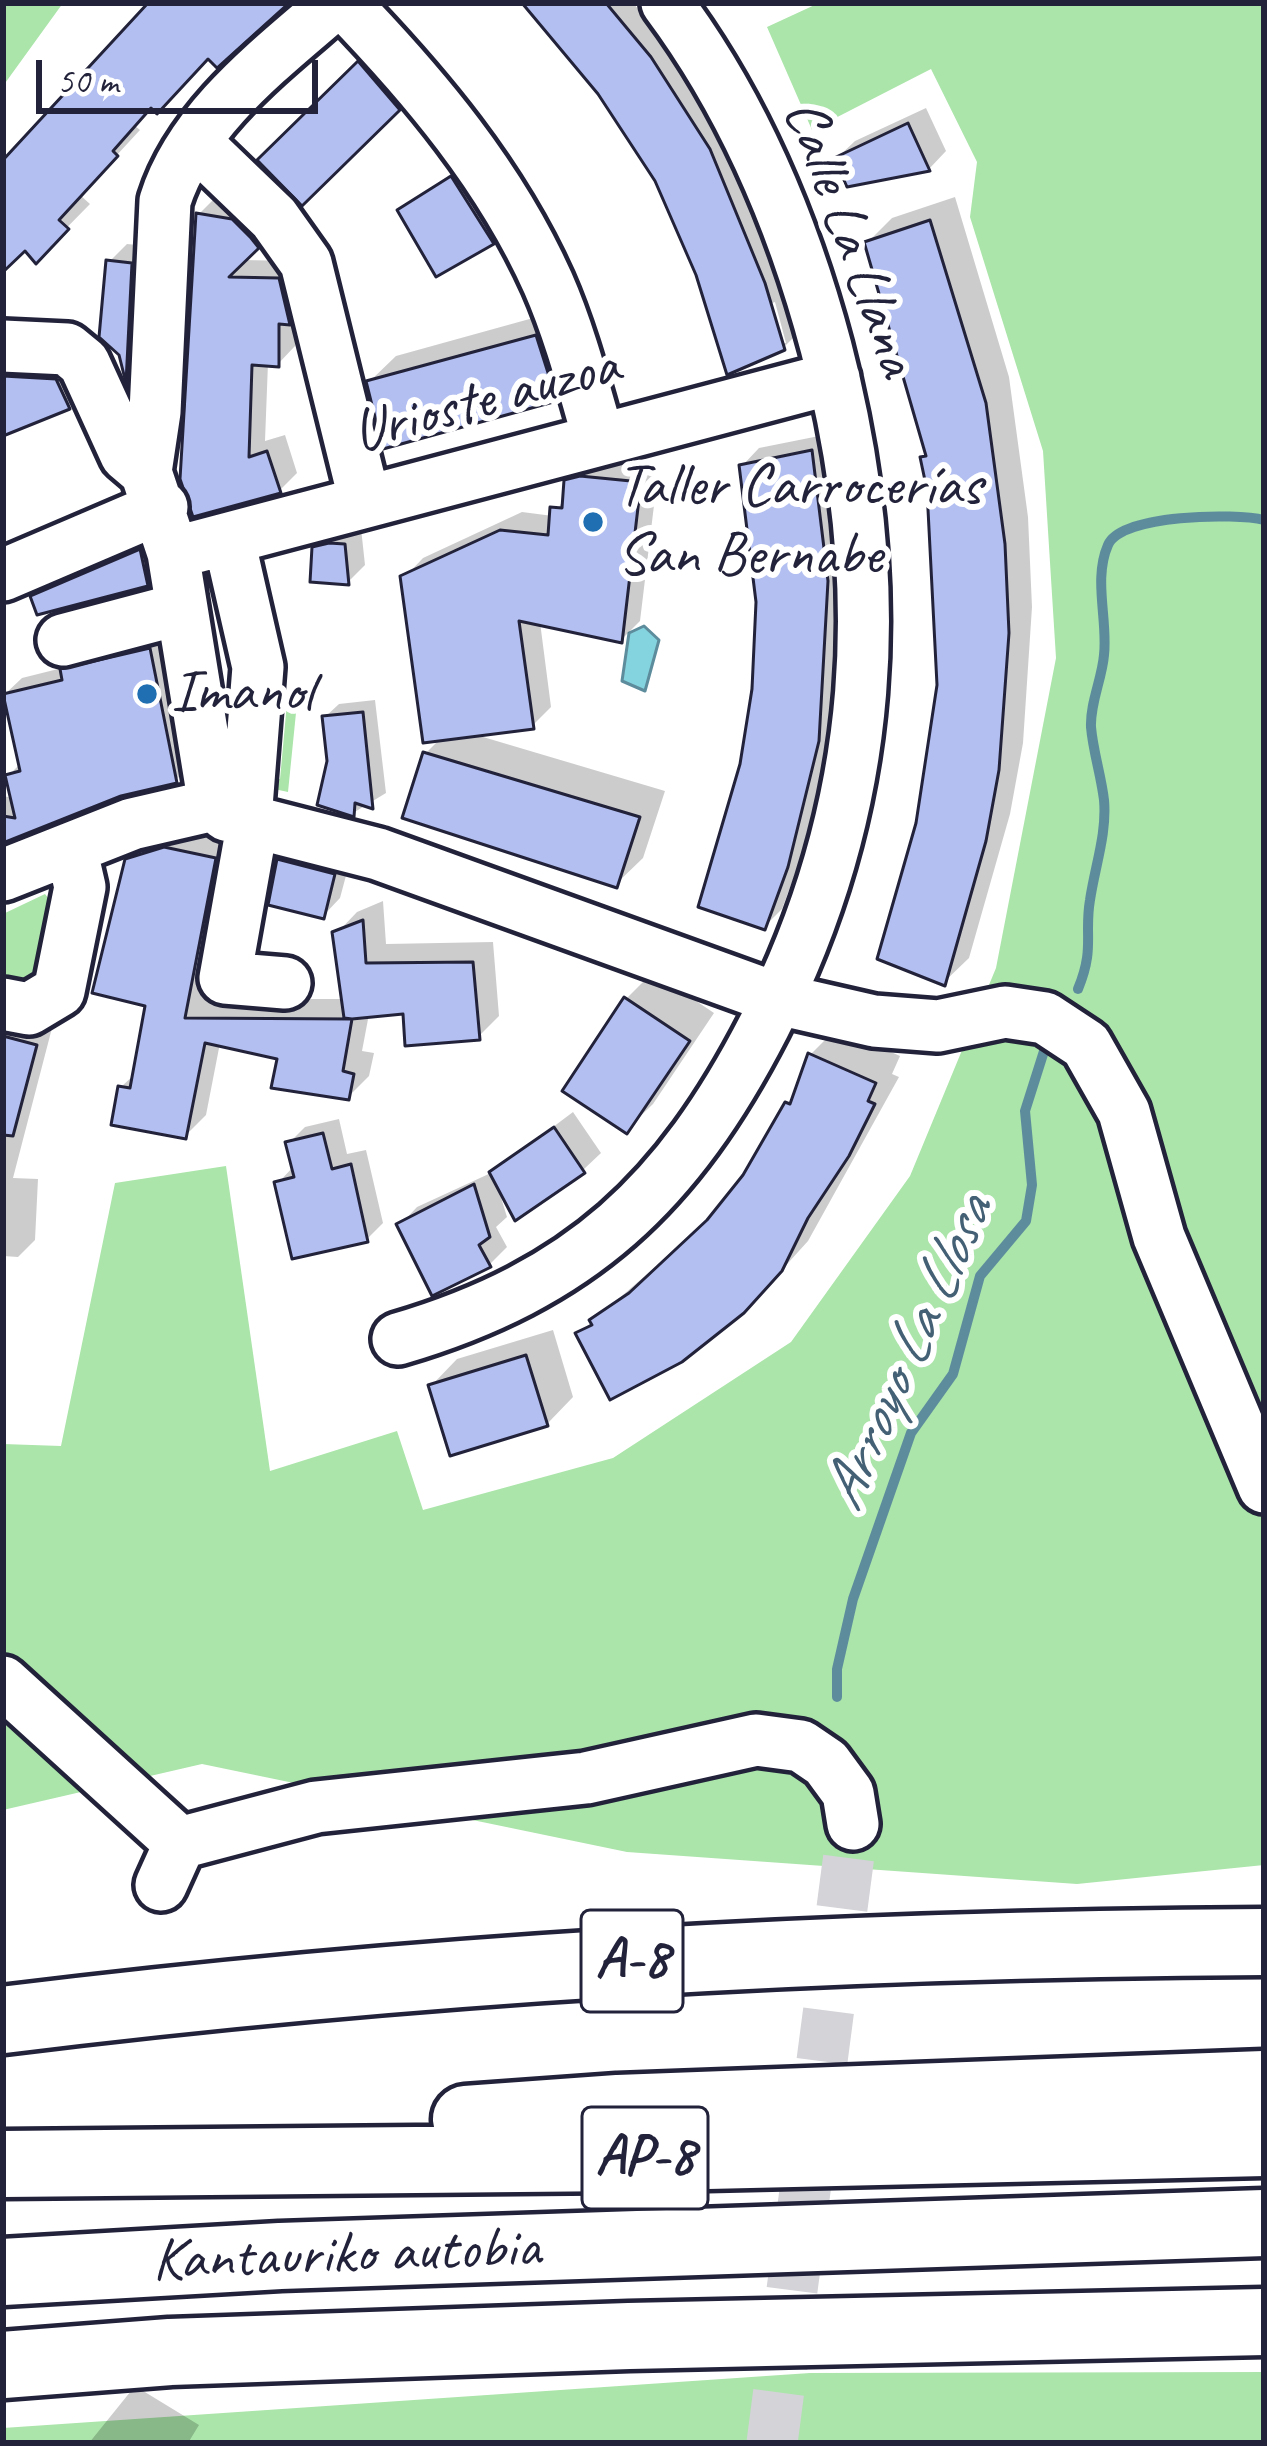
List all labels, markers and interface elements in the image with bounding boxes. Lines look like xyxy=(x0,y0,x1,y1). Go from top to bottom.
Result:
scale bar xyxy=(42,36,324,110)
text: 50 m xyxy=(57,58,118,104)
street label: Calle La Llana xyxy=(766,90,932,386)
street label: Urioste auzoa xyxy=(345,331,627,471)
place label: Taller Carrocerías San Bernabe xyxy=(617,452,981,593)
marker: Taller Carrocerías San Bernabe xyxy=(580,509,606,535)
place label: Imanol xyxy=(171,658,313,730)
marker: Imanol xyxy=(134,681,160,707)
water label: Arroyo La Llosa xyxy=(806,1186,1012,1522)
road number: A-8 xyxy=(581,1910,683,2012)
road number: AP-8 xyxy=(582,2107,708,2209)
street label: Kantauriko autobia xyxy=(151,2213,541,2299)

